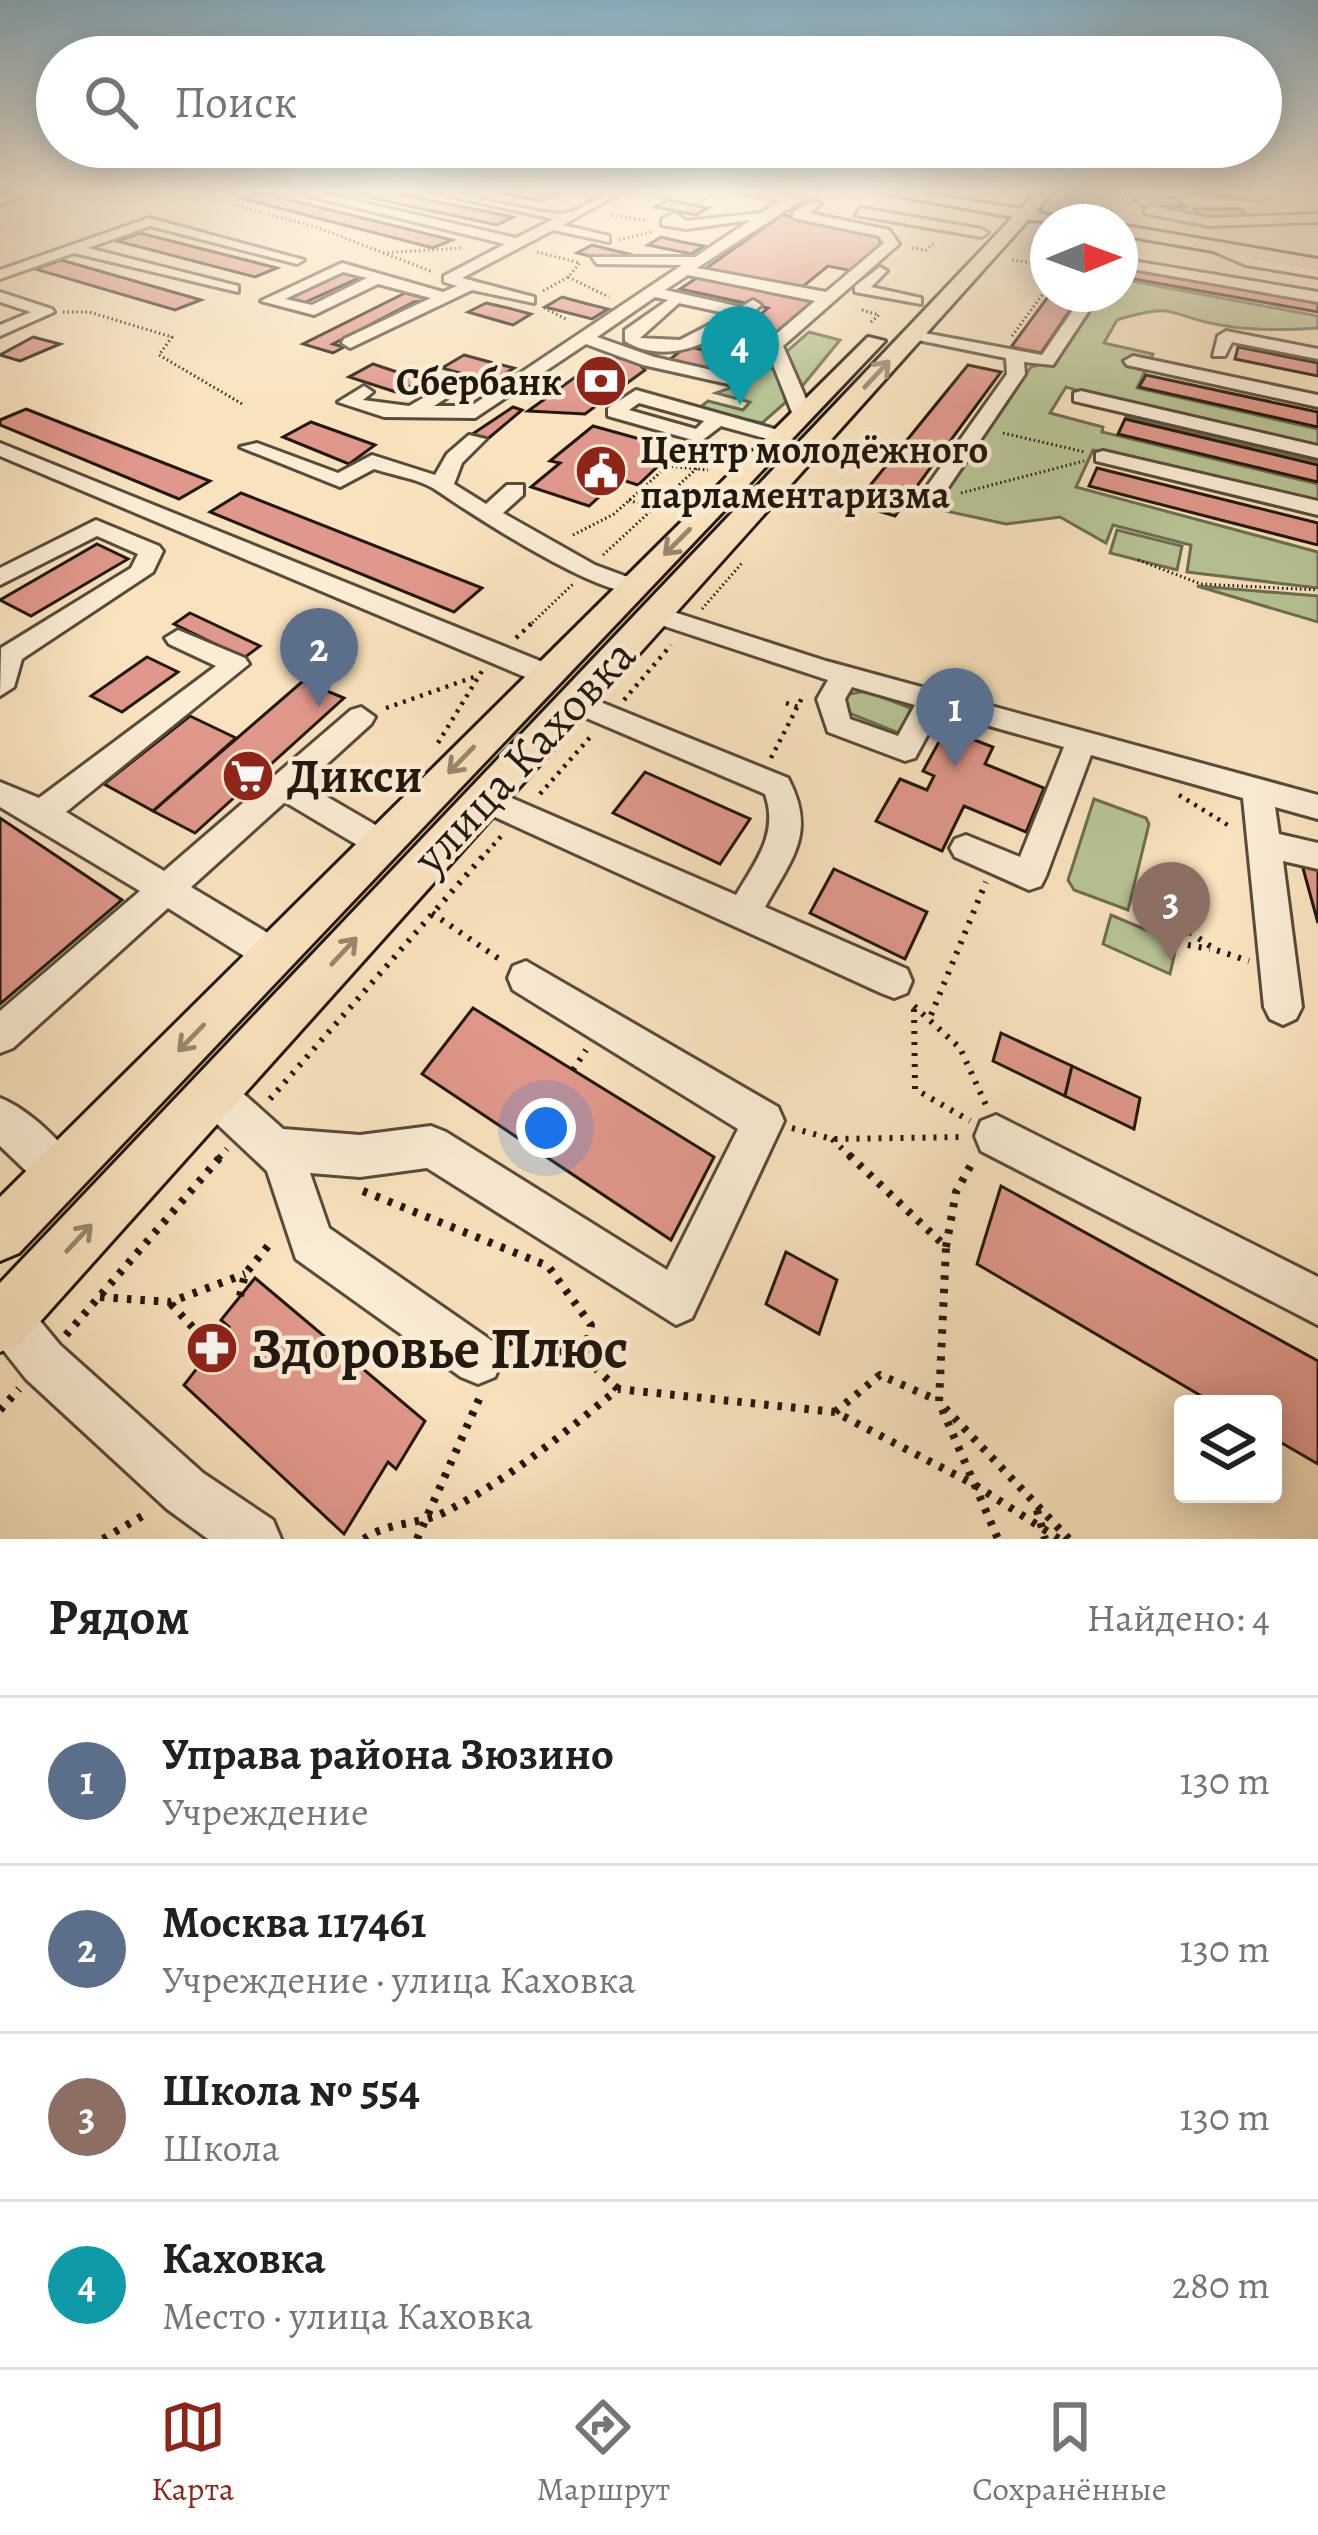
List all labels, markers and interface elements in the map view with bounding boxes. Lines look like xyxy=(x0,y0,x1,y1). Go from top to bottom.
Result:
search box xyxy=(36,36,1282,168)
icon: search xyxy=(78,69,144,135)
text: Поиск xyxy=(174,71,297,133)
north arrow xyxy=(1030,204,1138,312)
pin: 4 xyxy=(701,306,779,405)
bank icon: Сбербанк xyxy=(573,353,629,409)
place label: Сбербанк xyxy=(396,355,562,408)
one-way arrow xyxy=(862,360,891,390)
place label: Центр молодёжного парламентаризма xyxy=(640,423,988,521)
public building icon: Центр молодёжного парламентаризма xyxy=(573,443,629,499)
one-way arrow xyxy=(663,527,692,556)
pin: 2 xyxy=(280,608,358,707)
street label: улица Каховка xyxy=(397,624,650,889)
pin: 1 xyxy=(916,668,994,767)
place label: Дикси xyxy=(287,743,423,809)
one-way arrow xyxy=(448,745,476,774)
supermarket icon: Дикси xyxy=(220,748,276,804)
pin: 3 xyxy=(1132,862,1210,961)
one-way arrow xyxy=(329,937,357,967)
one-way arrow xyxy=(177,1023,206,1052)
your location xyxy=(516,1098,576,1158)
one-way arrow xyxy=(65,1224,93,1254)
place label: Здоровье Плюс xyxy=(251,1309,628,1387)
pharmacy icon: Здоровье Плюс xyxy=(184,1320,240,1376)
map controls xyxy=(1174,1395,1282,1503)
button: layers xyxy=(1174,1395,1282,1503)
text: Рядом xyxy=(48,1582,190,1652)
text: Найдено: 4 xyxy=(1087,1591,1270,1644)
text: Управа района Зюзино xyxy=(162,1723,614,1785)
text: 1 xyxy=(80,1754,94,1807)
text: 130 m xyxy=(1179,1754,1270,1807)
text: Учреждение xyxy=(162,1785,369,1838)
text: Москва 117461 xyxy=(162,1891,427,1953)
text: 2 xyxy=(78,1922,96,1975)
text: 130 m xyxy=(1179,1922,1270,1975)
text: Учреждение · улица Каховка xyxy=(162,1953,636,2006)
text: Школа № 554 xyxy=(162,2059,420,2121)
text: 3 xyxy=(79,2090,95,2143)
text: 130 m xyxy=(1179,2090,1270,2143)
text: Школа xyxy=(162,2121,280,2174)
text: Каховка xyxy=(162,2227,326,2289)
text: 4 xyxy=(78,2258,96,2311)
text: 280 m xyxy=(1172,2258,1270,2311)
text: Место · улица Каховка xyxy=(162,2289,533,2342)
tab: Карта xyxy=(151,2394,234,2511)
tab: Маршрут xyxy=(537,2394,670,2511)
tab: Сохранённые xyxy=(972,2394,1167,2511)

